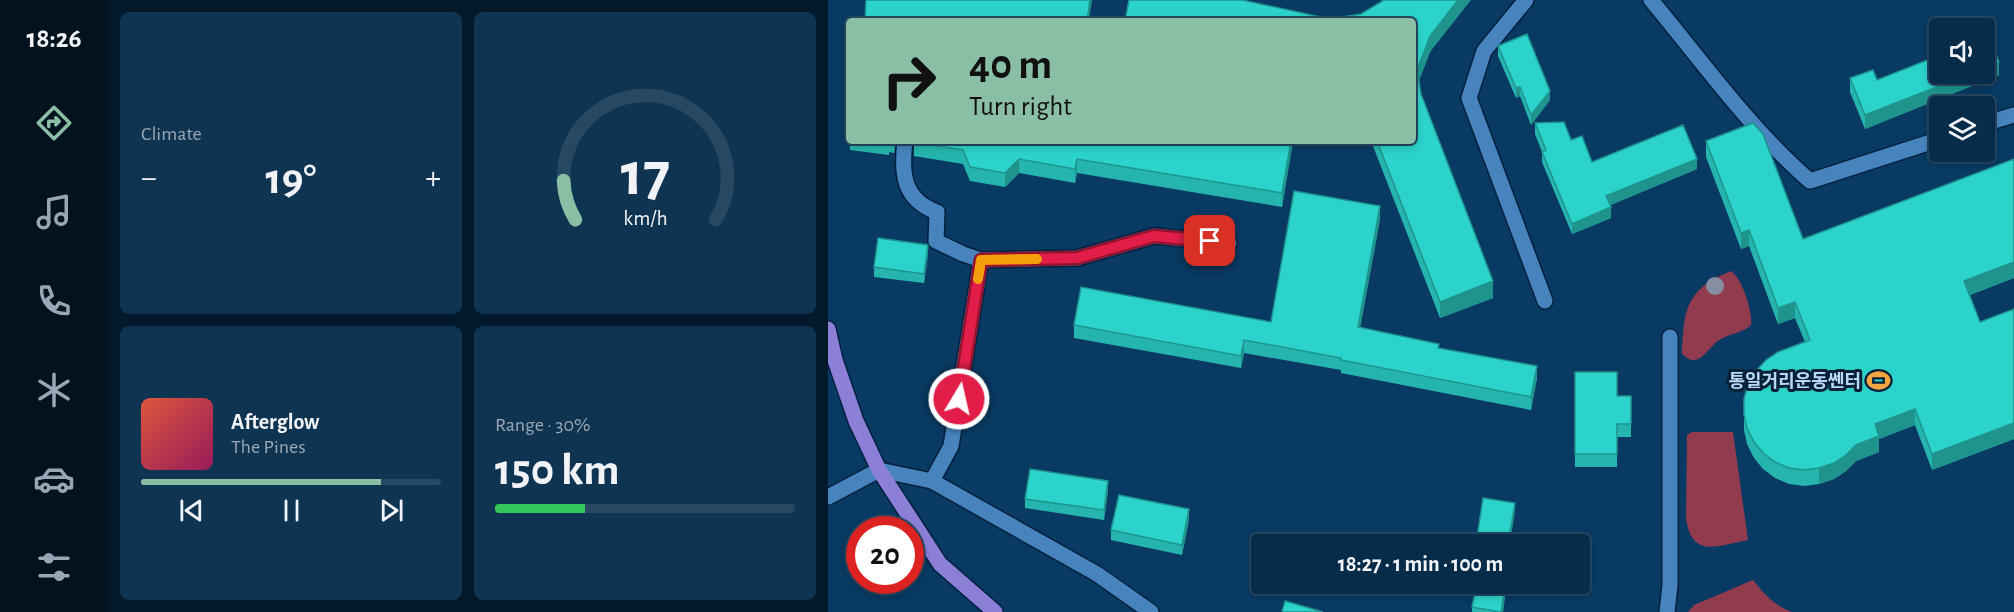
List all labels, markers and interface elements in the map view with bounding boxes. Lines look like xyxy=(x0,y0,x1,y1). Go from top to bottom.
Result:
map controls xyxy=(1929,18,1995,162)
button: sound xyxy=(1929,18,1995,84)
text: 18:26 xyxy=(27,25,81,52)
icon: right xyxy=(870,42,948,120)
text: 40 m xyxy=(969,44,1052,86)
text: Turn right xyxy=(969,93,1072,120)
button: layers xyxy=(1929,96,1995,162)
icon: directions xyxy=(33,102,75,144)
text: Climate xyxy=(141,124,202,144)
text: 17 xyxy=(620,144,670,206)
text: 19° xyxy=(265,157,317,202)
text: − xyxy=(141,162,157,195)
text: + xyxy=(425,162,441,195)
icon: music xyxy=(33,191,75,233)
text: km/h xyxy=(623,208,667,229)
pin xyxy=(1184,215,1235,266)
icon: arrive xyxy=(1193,224,1226,257)
icon: phone xyxy=(33,280,75,322)
position arrow xyxy=(927,367,991,431)
sports icon: 통일거리운동쎈터 xyxy=(1866,368,1892,394)
icon: climate xyxy=(33,369,75,411)
place label: 통일거리운동쎈터 xyxy=(1729,372,1861,391)
text: Afterglow xyxy=(231,411,319,433)
text: Range · 30% xyxy=(495,415,590,435)
text: The Pines xyxy=(231,437,306,457)
text: 150 km xyxy=(495,448,619,493)
icon: car xyxy=(33,458,75,500)
icon: previous xyxy=(175,494,208,527)
icon: pause xyxy=(275,494,308,527)
icon: next xyxy=(375,494,408,527)
speed limit sign: 20 xyxy=(846,516,924,594)
icon: filters xyxy=(33,546,75,588)
text: 18:27 · 1 min · 100 m xyxy=(1338,553,1503,575)

